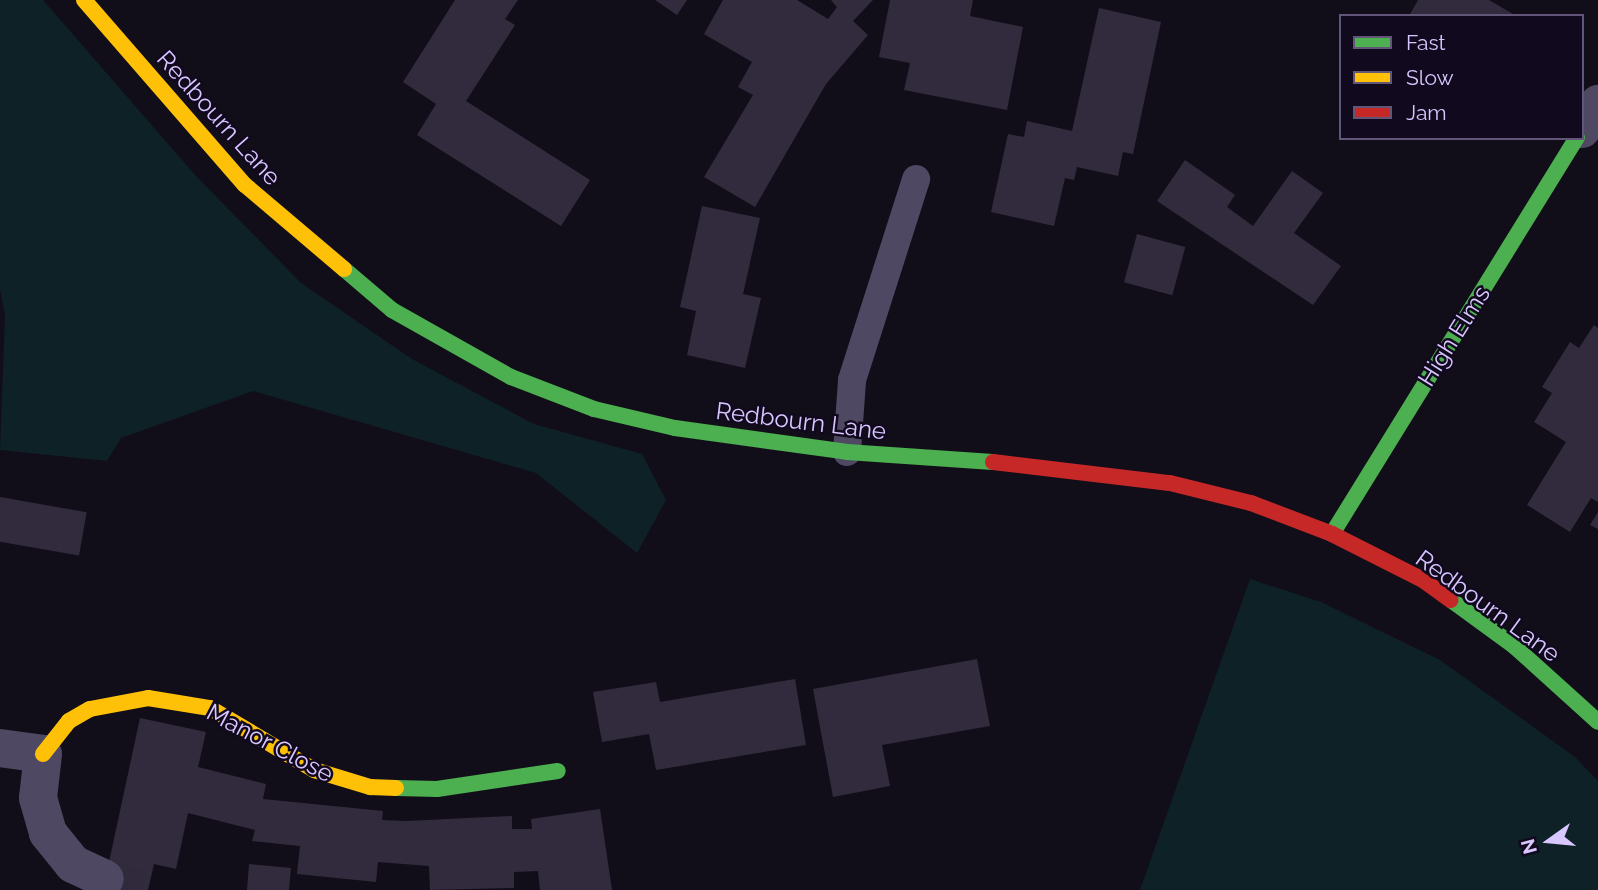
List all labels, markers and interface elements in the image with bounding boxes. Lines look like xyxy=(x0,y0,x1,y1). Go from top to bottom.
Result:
legend xyxy=(1339,14,1584,140)
text: Fast xyxy=(1406,30,1446,55)
street label: Redbourn Lane xyxy=(151,45,287,191)
text: Slow xyxy=(1406,65,1454,90)
text: Jam xyxy=(1406,100,1447,125)
street label: High Elms xyxy=(1412,281,1496,391)
street label: Redbourn Lane xyxy=(714,396,888,446)
street label: Redbourn Lane xyxy=(1410,544,1566,668)
street label: Manor Close xyxy=(202,697,338,789)
north arrow xyxy=(1514,806,1584,876)
text: N xyxy=(1516,837,1541,856)

